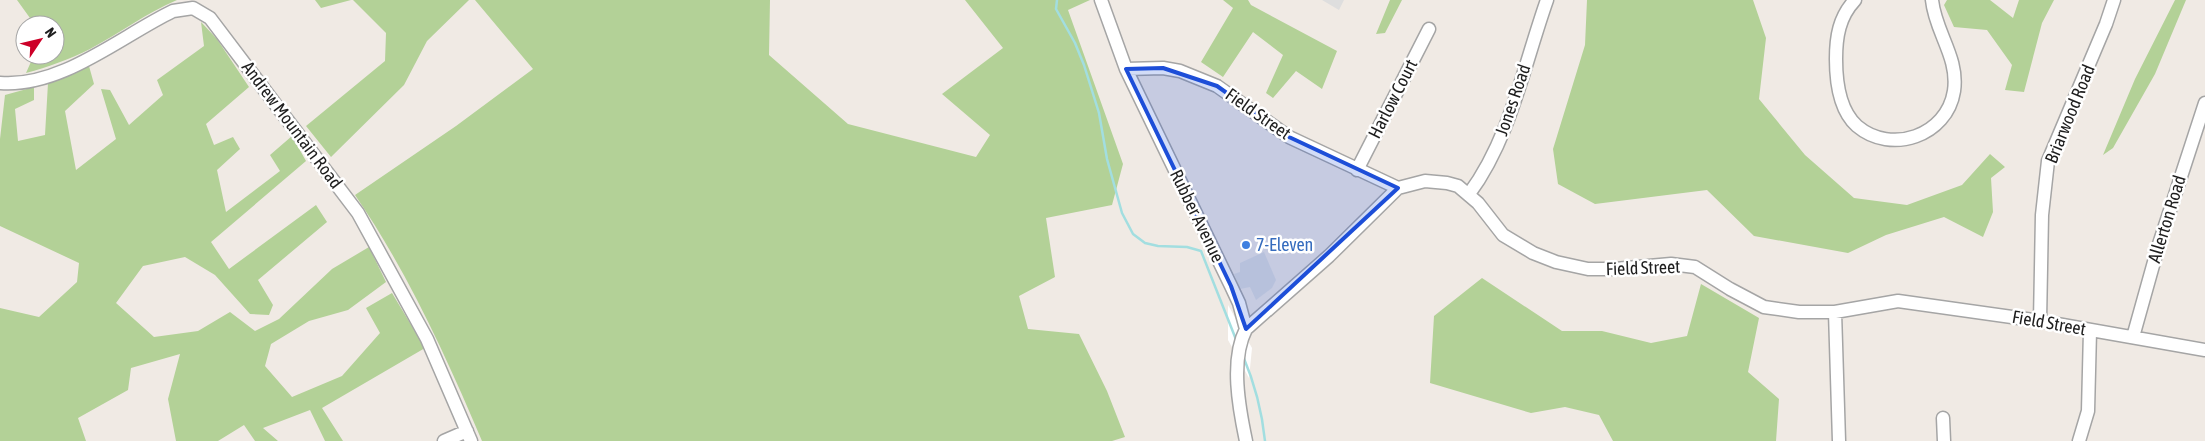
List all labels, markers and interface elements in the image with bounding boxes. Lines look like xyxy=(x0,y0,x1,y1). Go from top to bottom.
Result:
north arrow xyxy=(15,15,65,65)
text: N xyxy=(42,25,60,41)
street label: Harlow Court xyxy=(1364,56,1421,142)
street label: Andrew Mountain Road xyxy=(238,57,347,192)
street label: Jones Road xyxy=(1491,61,1535,138)
street label: Briarwood Road xyxy=(2040,61,2099,166)
street label: Field Street xyxy=(1222,84,1295,144)
street label: Rubber Avenue xyxy=(1166,166,1229,266)
street label: Allerton Road xyxy=(2143,173,2190,265)
place label: 7-Eleven xyxy=(1256,234,1313,255)
marker: 7-Eleven xyxy=(1240,239,1252,251)
street label: Field Street xyxy=(1605,256,1681,279)
street label: Field Street xyxy=(2011,306,2088,339)

